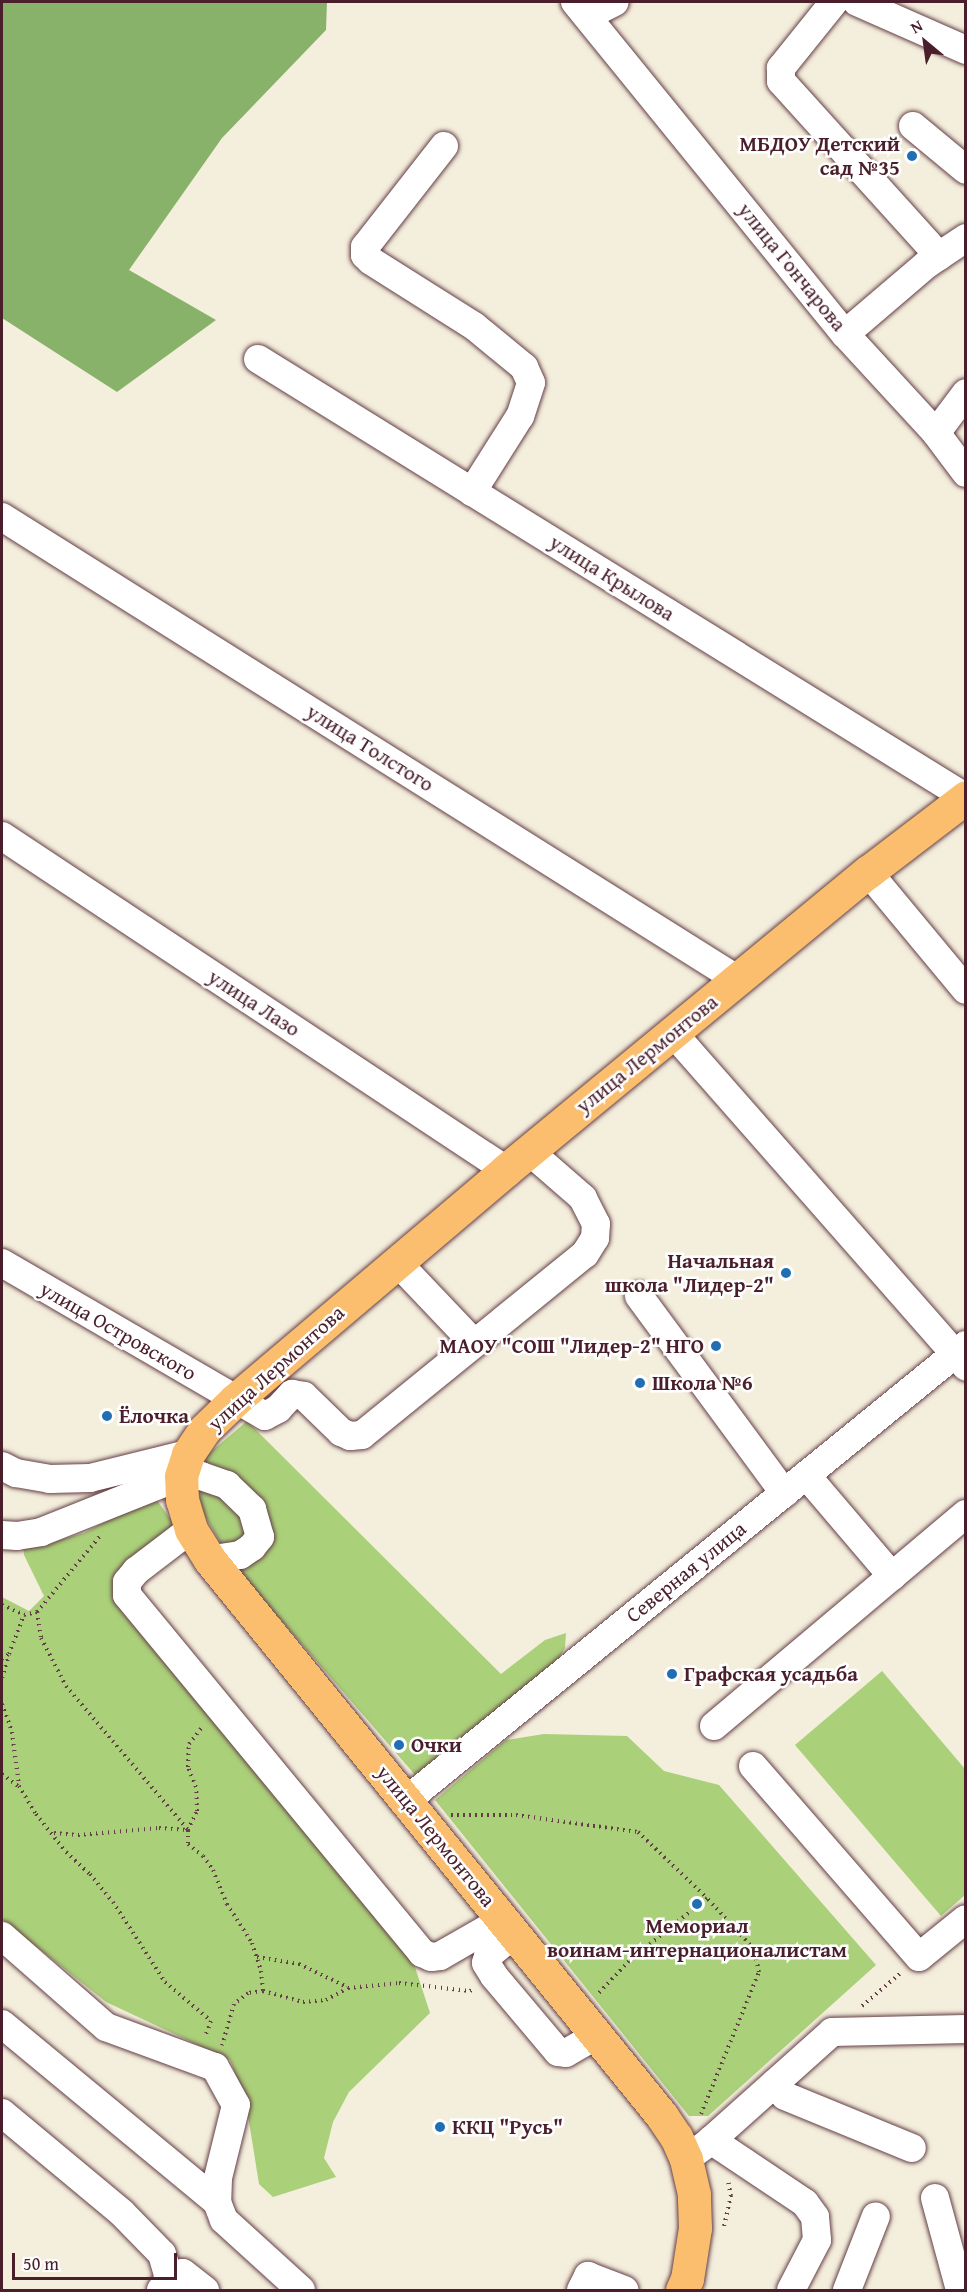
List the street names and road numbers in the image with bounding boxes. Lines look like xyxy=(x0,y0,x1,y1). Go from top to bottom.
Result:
street label: улица Гончарова xyxy=(733,198,851,336)
street label: улица Крылова xyxy=(545,529,679,627)
street label: улица Толстого xyxy=(302,699,438,797)
street label: улица Лазо xyxy=(203,964,305,1042)
street label: улица Лермонтова xyxy=(571,989,723,1119)
street label: улица Островского xyxy=(35,1276,201,1386)
street label: улица Лермонтова xyxy=(203,1300,349,1436)
street label: Северная улица xyxy=(621,1516,751,1628)
street label: улица Лермонтова xyxy=(371,1760,501,1912)

